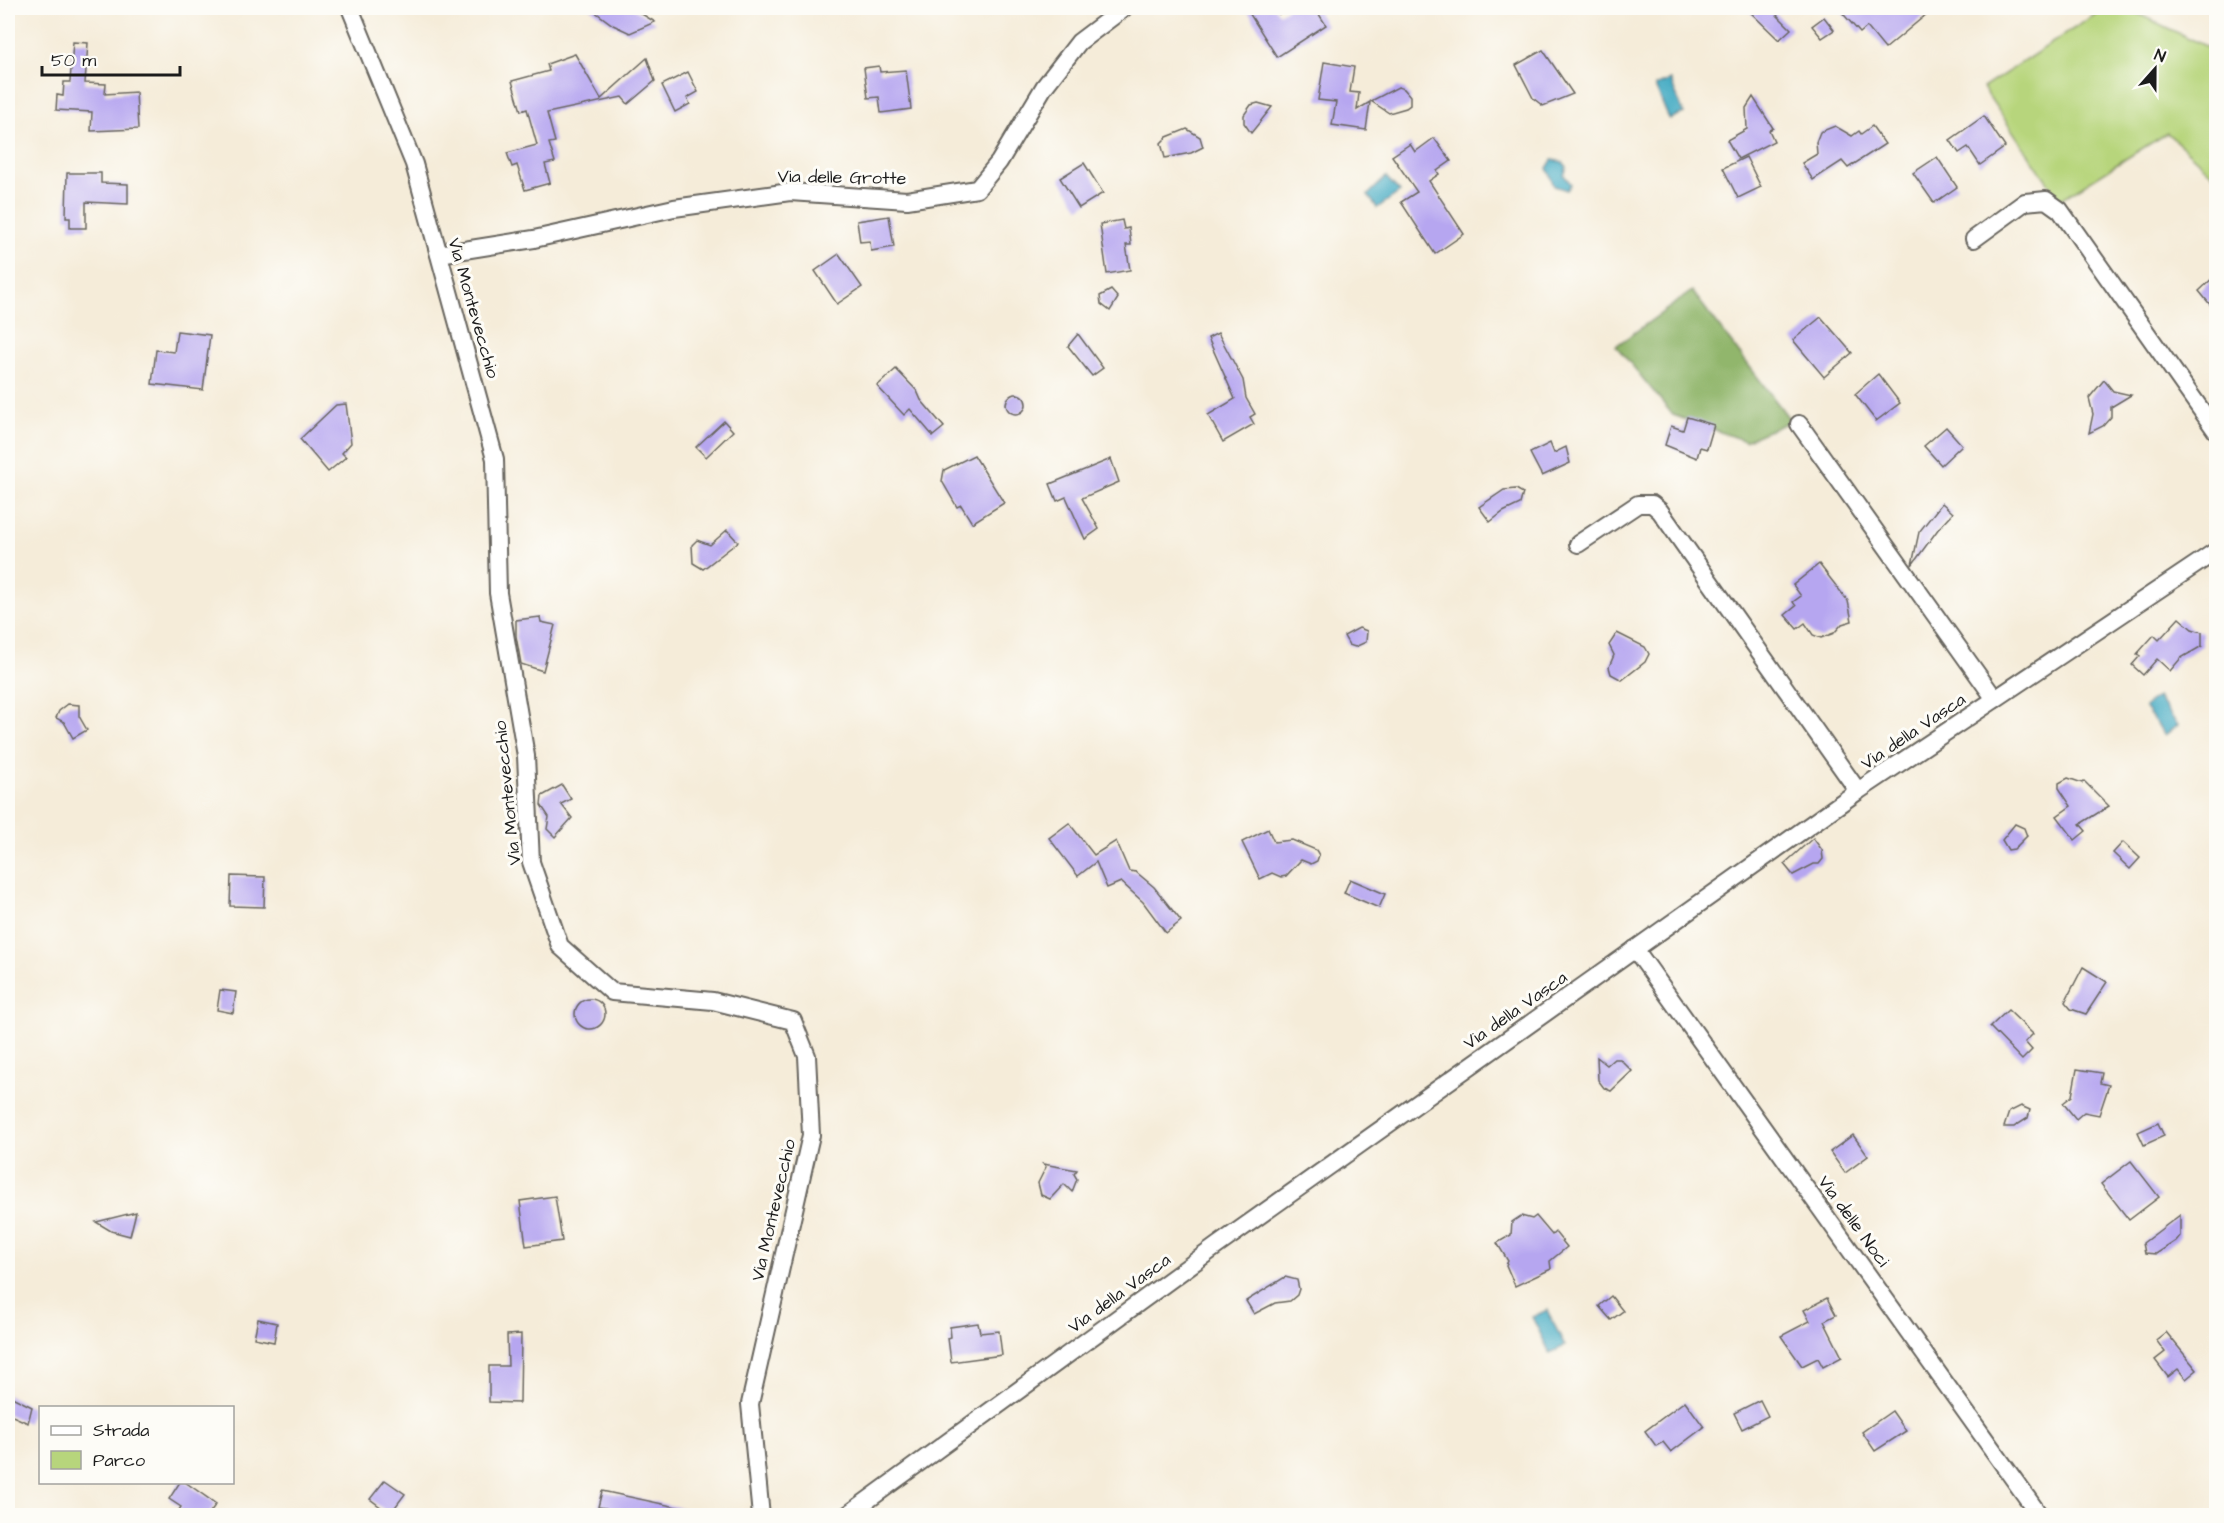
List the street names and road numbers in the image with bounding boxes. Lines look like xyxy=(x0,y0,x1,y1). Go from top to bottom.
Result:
street label: Via delle Grotte xyxy=(777,164,907,191)
street label: Via Montevecchio xyxy=(442,235,506,381)
street label: Via della Vasca xyxy=(1856,687,1971,776)
street label: Via Montevecchio xyxy=(487,720,528,866)
street label: Via della Vasca xyxy=(1458,965,1572,1055)
street label: Via Montevecchio xyxy=(745,1137,802,1284)
street label: Via delle Noci xyxy=(1812,1170,1895,1272)
street label: Via della Vasca xyxy=(1063,1248,1176,1339)

